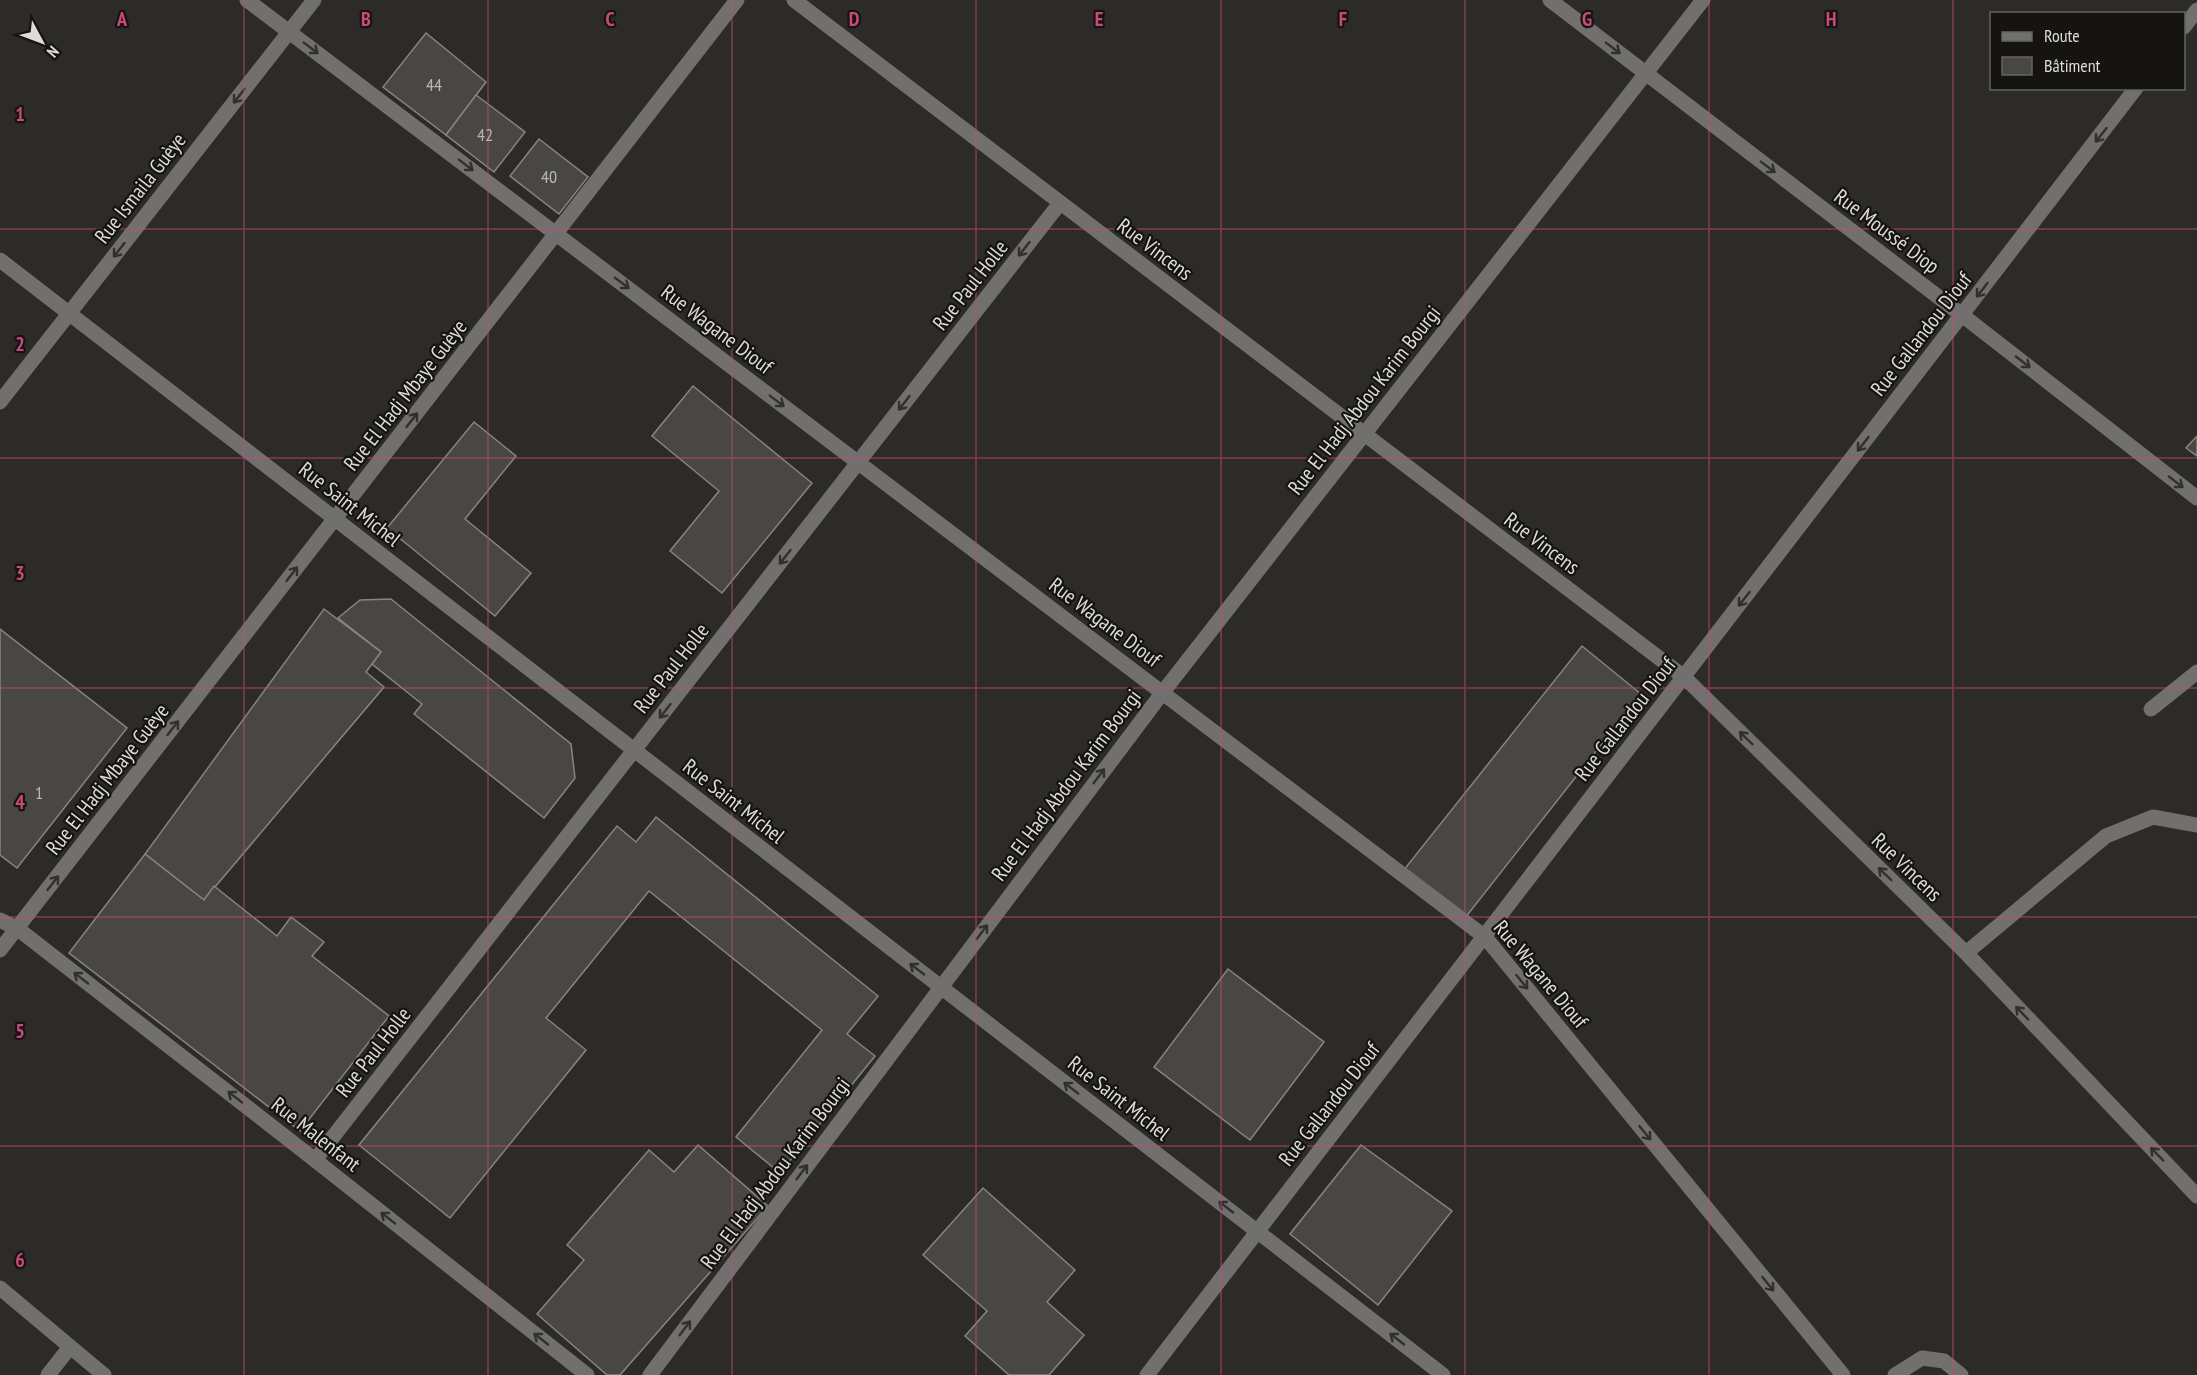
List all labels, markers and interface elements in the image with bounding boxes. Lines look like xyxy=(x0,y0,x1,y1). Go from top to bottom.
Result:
text: A xyxy=(116,6,128,32)
text: B xyxy=(361,6,371,32)
text: C xyxy=(605,6,615,32)
text: D xyxy=(849,6,860,32)
text: E xyxy=(1095,6,1103,32)
text: F xyxy=(1339,6,1347,32)
text: G xyxy=(1582,6,1592,32)
text: H xyxy=(1826,6,1836,32)
north arrow xyxy=(12,12,72,72)
legend xyxy=(1990,12,2185,90)
text: Route xyxy=(2044,24,2080,47)
text: N xyxy=(43,42,64,62)
one-way arrow xyxy=(302,42,318,54)
one-way arrow xyxy=(1605,42,1621,55)
text: Bâtiment xyxy=(2044,54,2101,77)
house number: 44 xyxy=(426,73,442,96)
one-way arrow xyxy=(233,88,246,104)
text: 1 xyxy=(15,101,25,127)
house number: 42 xyxy=(477,123,493,146)
street label: Rue Ismaila Guèye xyxy=(88,127,192,249)
one-way arrow xyxy=(2094,127,2107,143)
one-way arrow xyxy=(458,159,474,172)
one-way arrow xyxy=(1760,160,1776,173)
house number: 40 xyxy=(541,165,557,188)
street label: Rue Moussé Diop xyxy=(1829,183,1945,279)
street label: Rue Vincens xyxy=(1112,212,1198,286)
street label: Rue Paul Holle xyxy=(926,235,1014,335)
one-way arrow xyxy=(113,241,126,257)
one-way arrow xyxy=(1018,241,1031,257)
street label: Rue Gallandou Diouf xyxy=(1864,266,1978,401)
one-way arrow xyxy=(613,277,629,289)
street label: Rue Wagane Diouf xyxy=(656,278,779,380)
one-way arrow xyxy=(1975,281,1988,297)
street label: Rue El Hadj Abdou Karim Bourgi xyxy=(1282,300,1446,500)
street label: Rue El Hadj Mbaye Guèye xyxy=(338,314,472,476)
text: 2 xyxy=(15,331,25,357)
one-way arrow xyxy=(2015,356,2031,369)
one-way arrow xyxy=(769,394,785,407)
one-way arrow xyxy=(898,395,911,411)
one-way arrow xyxy=(405,412,418,428)
one-way arrow xyxy=(1857,436,1870,452)
street label: Rue Saint Michel xyxy=(294,456,406,552)
one-way arrow xyxy=(2168,476,2184,489)
street label: Rue Vincens xyxy=(1499,506,1585,580)
one-way arrow xyxy=(778,548,791,564)
text: 3 xyxy=(15,560,25,586)
one-way arrow xyxy=(286,567,299,583)
street label: Rue Wagane Diouf xyxy=(1044,571,1167,673)
one-way arrow xyxy=(1738,590,1751,606)
street label: Rue Paul Holle xyxy=(627,618,715,718)
street label: Rue Gallandou Diouf xyxy=(1568,651,1682,786)
street label: Rue El Hadj Abdou Karim Bourgi xyxy=(985,684,1147,886)
street label: Rue El Hadj Mbaye Guèye xyxy=(40,698,174,860)
one-way arrow xyxy=(658,702,671,718)
one-way arrow xyxy=(166,721,179,737)
one-way arrow xyxy=(1738,731,1753,745)
street label: Rue Saint Michel xyxy=(678,753,790,849)
one-way arrow xyxy=(1093,769,1105,785)
house number: 1 xyxy=(35,781,43,804)
text: 4 xyxy=(15,789,25,815)
street label: Rue Vincens xyxy=(1866,827,1948,907)
one-way arrow xyxy=(1878,867,1893,882)
one-way arrow xyxy=(47,875,60,891)
street label: Rue Wagane Diouf xyxy=(1488,914,1594,1034)
one-way arrow xyxy=(976,925,988,941)
one-way arrow xyxy=(909,963,925,975)
one-way arrow xyxy=(73,971,89,984)
one-way arrow xyxy=(1515,974,1528,990)
street label: Rue Paul Holle xyxy=(329,1002,417,1102)
one-way arrow xyxy=(2015,1005,2030,1020)
text: 5 xyxy=(15,1018,25,1044)
street label: Rue Gallandou Diouf xyxy=(1272,1036,1386,1171)
street label: Rue Saint Michel xyxy=(1063,1050,1175,1146)
street label: Rue El Hadj Abdou Karim Bourgi xyxy=(694,1072,856,1274)
one-way arrow xyxy=(1063,1082,1079,1095)
one-way arrow xyxy=(227,1091,243,1104)
street label: Rue Malenfant xyxy=(266,1091,366,1177)
one-way arrow xyxy=(1638,1125,1652,1140)
one-way arrow xyxy=(2150,1147,2164,1162)
one-way arrow xyxy=(796,1165,808,1181)
one-way arrow xyxy=(1218,1201,1234,1214)
one-way arrow xyxy=(381,1211,397,1224)
text: 6 xyxy=(15,1247,25,1273)
one-way arrow xyxy=(1762,1276,1775,1292)
one-way arrow xyxy=(679,1321,691,1337)
one-way arrow xyxy=(533,1332,549,1345)
one-way arrow xyxy=(1389,1333,1405,1346)

